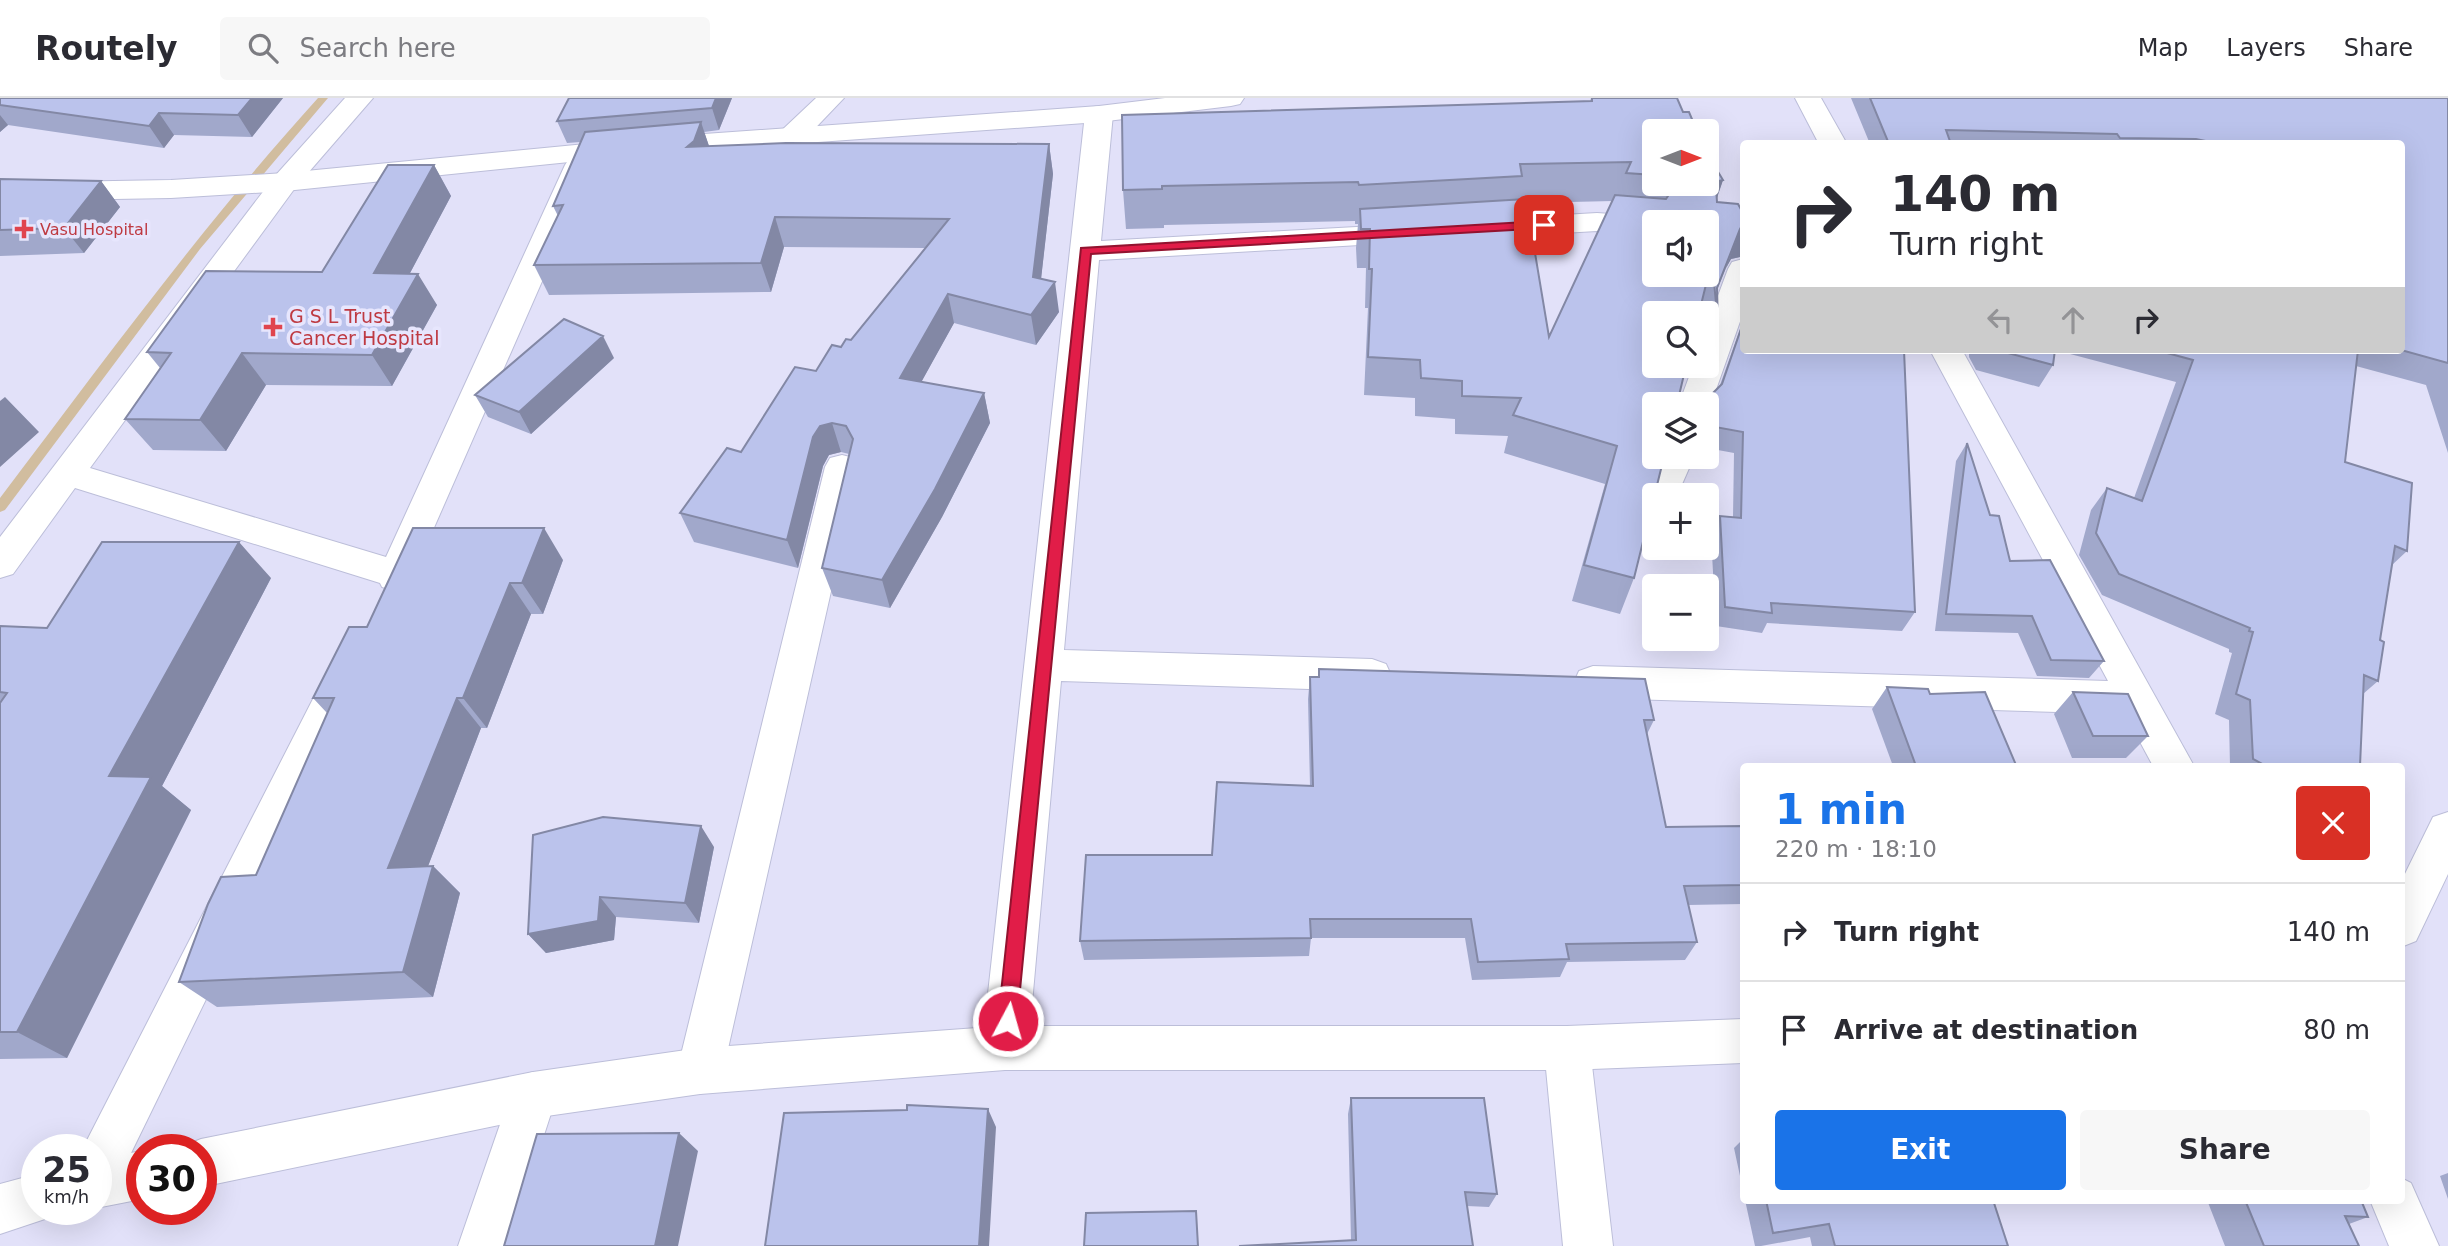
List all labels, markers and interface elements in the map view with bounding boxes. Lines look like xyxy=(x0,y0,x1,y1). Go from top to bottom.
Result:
search box xyxy=(220,17,710,80)
text: Routely xyxy=(35,29,178,68)
icon: search xyxy=(244,29,282,67)
text: Search here xyxy=(300,33,456,63)
text: Map xyxy=(2138,34,2188,62)
text: Layers xyxy=(2226,34,2306,62)
text: Share xyxy=(2344,34,2413,62)
north arrow xyxy=(1642,119,1718,196)
map controls xyxy=(1642,119,1719,651)
text: 140 m xyxy=(1890,166,2060,223)
icon: right xyxy=(1775,168,1866,259)
pin xyxy=(1514,195,1574,255)
icon: arrive xyxy=(1525,206,1563,244)
button: sound xyxy=(1642,210,1719,287)
marker: Vasu Hospital xyxy=(14,219,34,239)
place label: Vasu Hospital xyxy=(40,220,148,239)
text: Turn right xyxy=(1890,225,2043,263)
button: search xyxy=(1642,301,1719,378)
icon: left xyxy=(1981,301,2019,339)
icon: ahead xyxy=(2054,301,2092,339)
icon: right xyxy=(2127,301,2165,339)
place label: G S L Trust Cancer Hospital xyxy=(289,305,439,349)
marker: G S L Trust Cancer Hospital xyxy=(263,317,283,337)
button: layers xyxy=(1642,392,1719,469)
button: + xyxy=(1642,483,1719,560)
button: − xyxy=(1642,574,1719,651)
text: 1 min xyxy=(1775,785,1907,834)
button: close xyxy=(2296,786,2370,860)
text: 220 m · 18:10 xyxy=(1775,836,1937,862)
icon: right xyxy=(1775,913,1813,951)
text: Turn right xyxy=(1834,917,1979,947)
text: 140 m xyxy=(2287,917,2370,947)
position arrow xyxy=(971,984,1045,1058)
icon: arrive xyxy=(1775,1011,1813,1049)
text: Arrive at destination xyxy=(1834,1015,2138,1045)
text: 80 m xyxy=(2303,1015,2370,1045)
button: Exit xyxy=(1775,1110,2066,1190)
button: Share xyxy=(2080,1110,2370,1190)
speed limit sign: 30 xyxy=(126,1134,217,1225)
text: 25 xyxy=(42,1150,91,1190)
text: km/h xyxy=(44,1186,89,1207)

